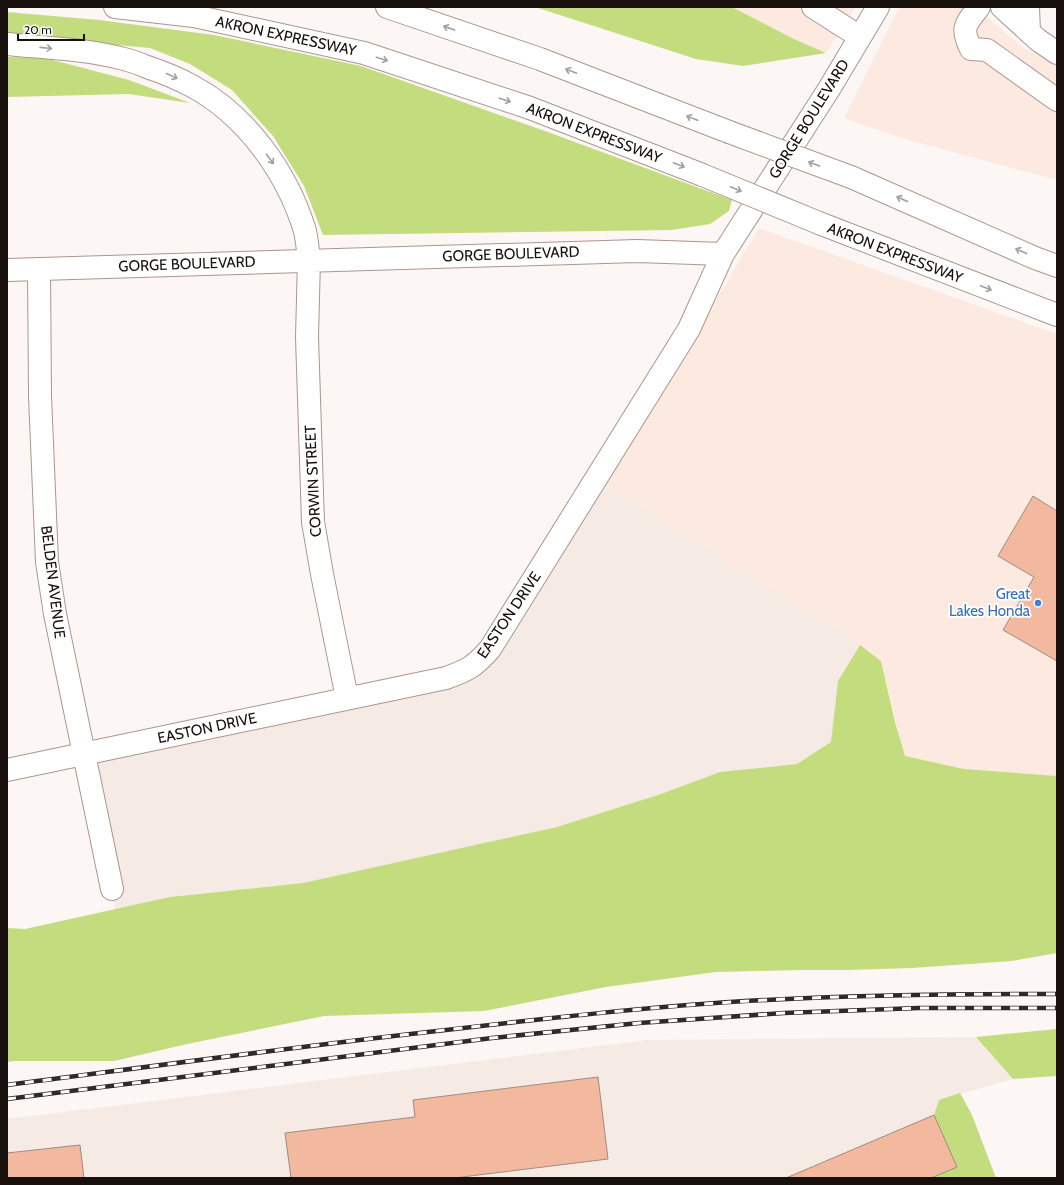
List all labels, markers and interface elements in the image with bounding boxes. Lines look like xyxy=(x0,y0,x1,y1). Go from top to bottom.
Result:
street label: AKRON EXPRESSWAY xyxy=(214,12,358,60)
scale bar xyxy=(18,16,84,42)
text: 20 m xyxy=(24,22,52,37)
one-way arrow xyxy=(442,24,455,31)
one-way arrow xyxy=(39,44,52,51)
one-way arrow xyxy=(375,55,387,63)
street label: GORGE BOULEVARD xyxy=(765,56,853,182)
one-way arrow xyxy=(566,67,578,75)
one-way arrow xyxy=(165,73,177,80)
one-way arrow xyxy=(499,96,511,104)
street label: AKRON EXPRESSWAY xyxy=(524,99,665,167)
one-way arrow xyxy=(687,113,699,121)
one-way arrow xyxy=(266,153,274,164)
one-way arrow xyxy=(809,159,821,167)
one-way arrow xyxy=(673,162,685,170)
one-way arrow xyxy=(730,185,742,193)
one-way arrow xyxy=(896,195,908,203)
street label: AKRON EXPRESSWAY xyxy=(825,219,966,287)
street label: GORGE BOULEVARD xyxy=(442,243,580,265)
one-way arrow xyxy=(1015,247,1027,255)
street label: GORGE BOULEVARD xyxy=(118,253,256,275)
one-way arrow xyxy=(979,284,991,292)
street label: CORWIN STREET xyxy=(301,425,325,537)
street label: BELDEN AVENUE xyxy=(37,525,69,639)
street label: EASTON DRIVE xyxy=(473,568,545,662)
place label: Great Lakes Honda xyxy=(949,585,1031,620)
marker: Great Lakes Honda xyxy=(1033,598,1043,608)
street label: EASTON DRIVE xyxy=(156,709,258,747)

